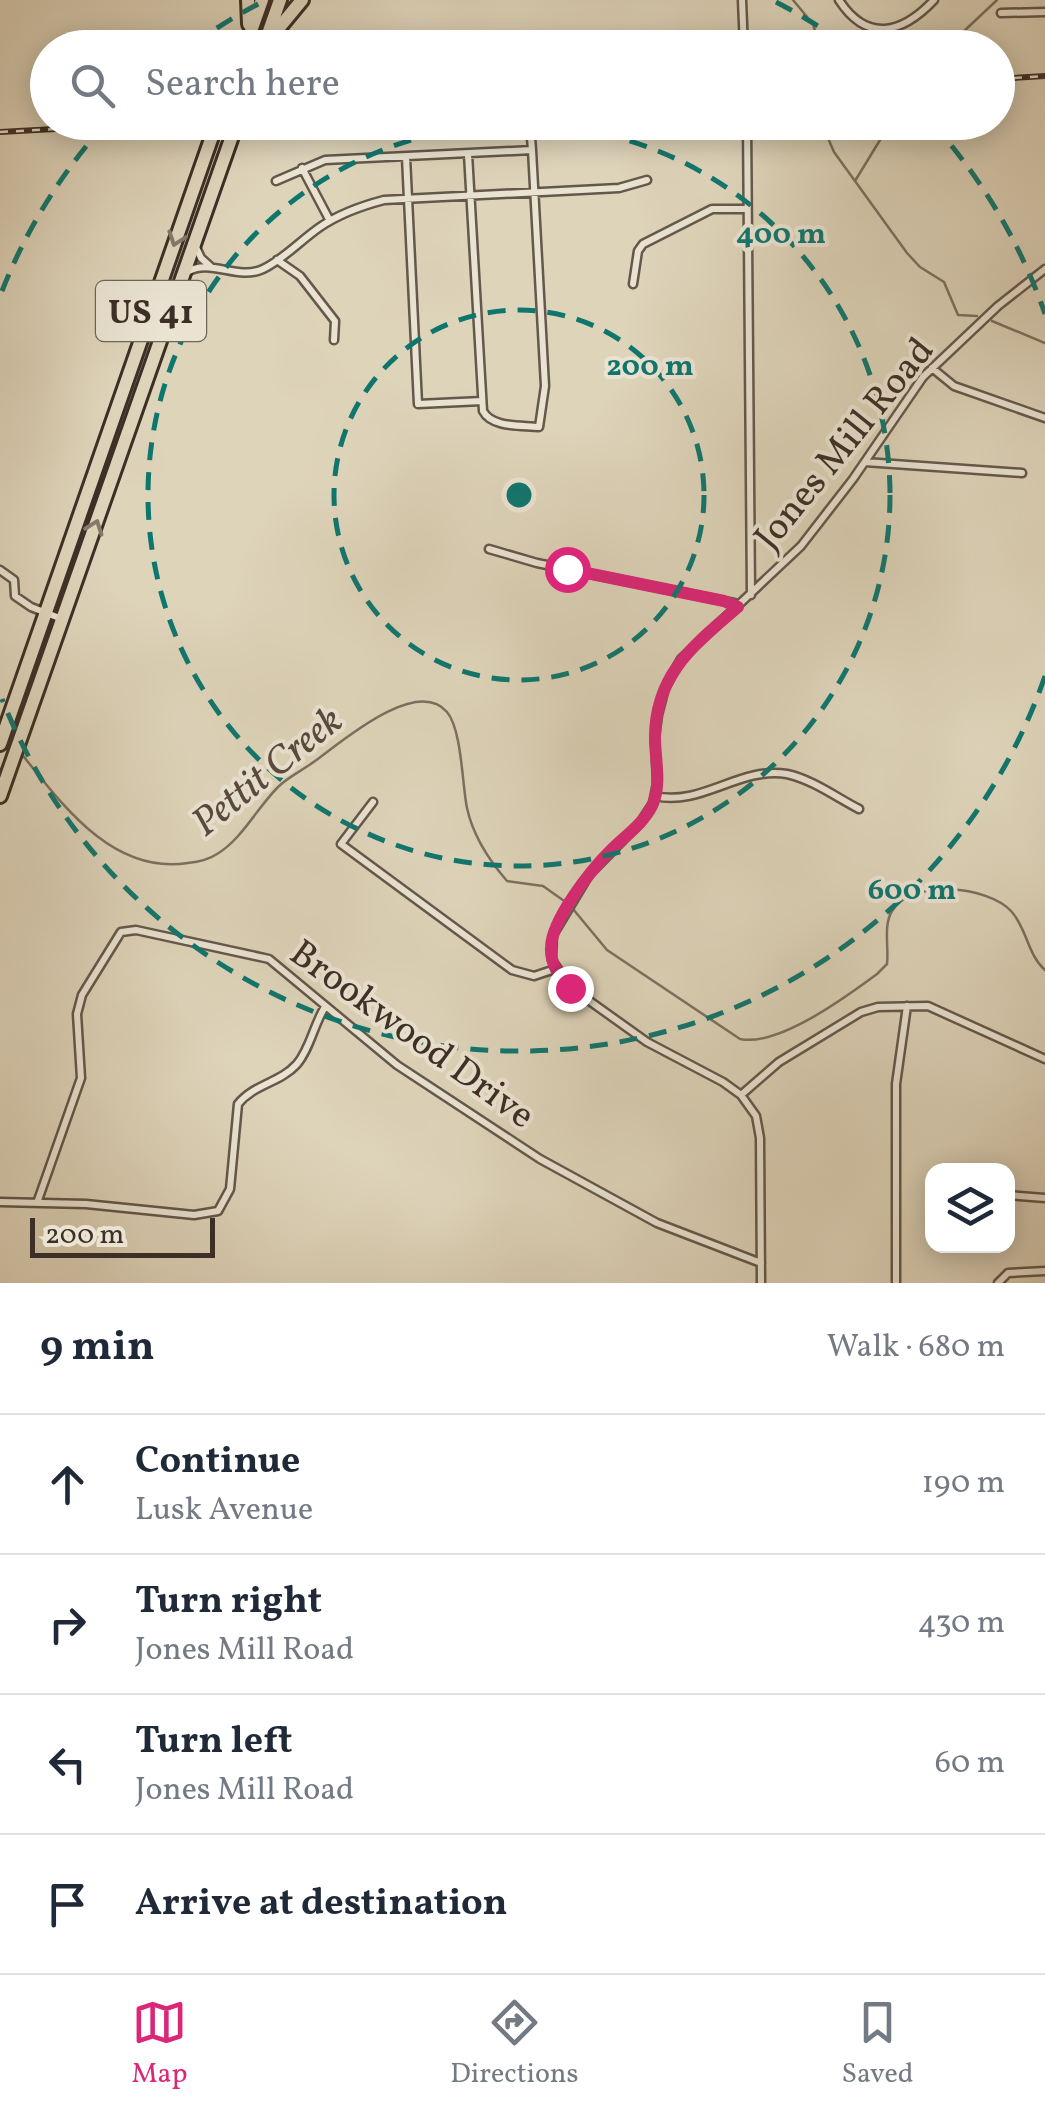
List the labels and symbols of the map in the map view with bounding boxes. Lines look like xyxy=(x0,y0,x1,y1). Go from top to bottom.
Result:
text: 400 m xyxy=(736,214,826,256)
one-way arrow xyxy=(167,229,188,246)
road number: US 41 xyxy=(96,281,206,341)
street label: Jones Mill Road xyxy=(743,327,948,563)
text: 200 m xyxy=(606,346,694,388)
centre of rings xyxy=(501,477,537,513)
one-way arrow xyxy=(83,519,103,536)
route start xyxy=(545,547,591,593)
water label: Pettit Creek xyxy=(181,695,356,851)
text: 600 m xyxy=(868,870,956,912)
street label: Brookwood Drive xyxy=(277,929,544,1143)
route end xyxy=(548,966,594,1012)
scale bar xyxy=(30,1213,215,1258)

